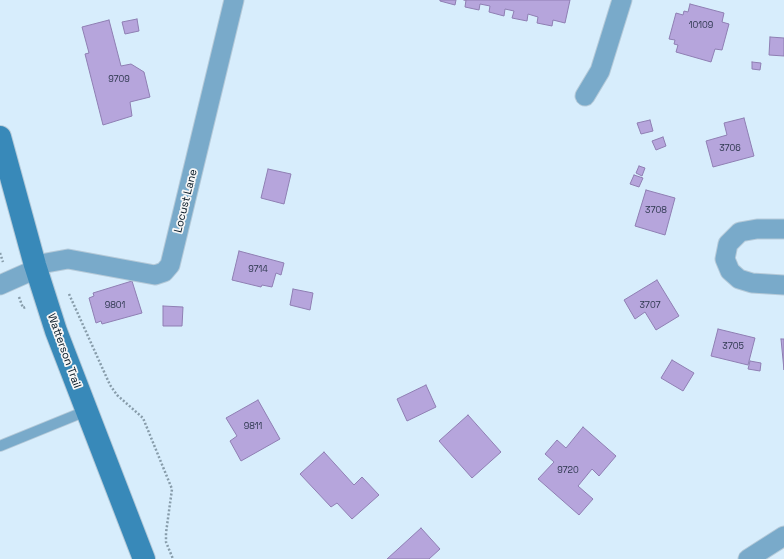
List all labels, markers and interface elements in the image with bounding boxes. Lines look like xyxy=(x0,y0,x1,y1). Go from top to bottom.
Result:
house number: 10109 xyxy=(689,21,713,31)
house number: 9709 xyxy=(108,75,130,85)
house number: 3706 xyxy=(719,144,741,154)
street label: Locust Lane xyxy=(172,168,200,234)
house number: 3708 xyxy=(645,206,667,216)
house number: 9714 xyxy=(248,265,268,275)
house number: 9801 xyxy=(105,301,125,311)
house number: 3707 xyxy=(639,301,661,311)
street label: Watterson Trail xyxy=(44,312,84,390)
house number: 3705 xyxy=(722,342,744,352)
house number: 9811 xyxy=(244,422,262,432)
house number: 9720 xyxy=(557,466,579,476)

